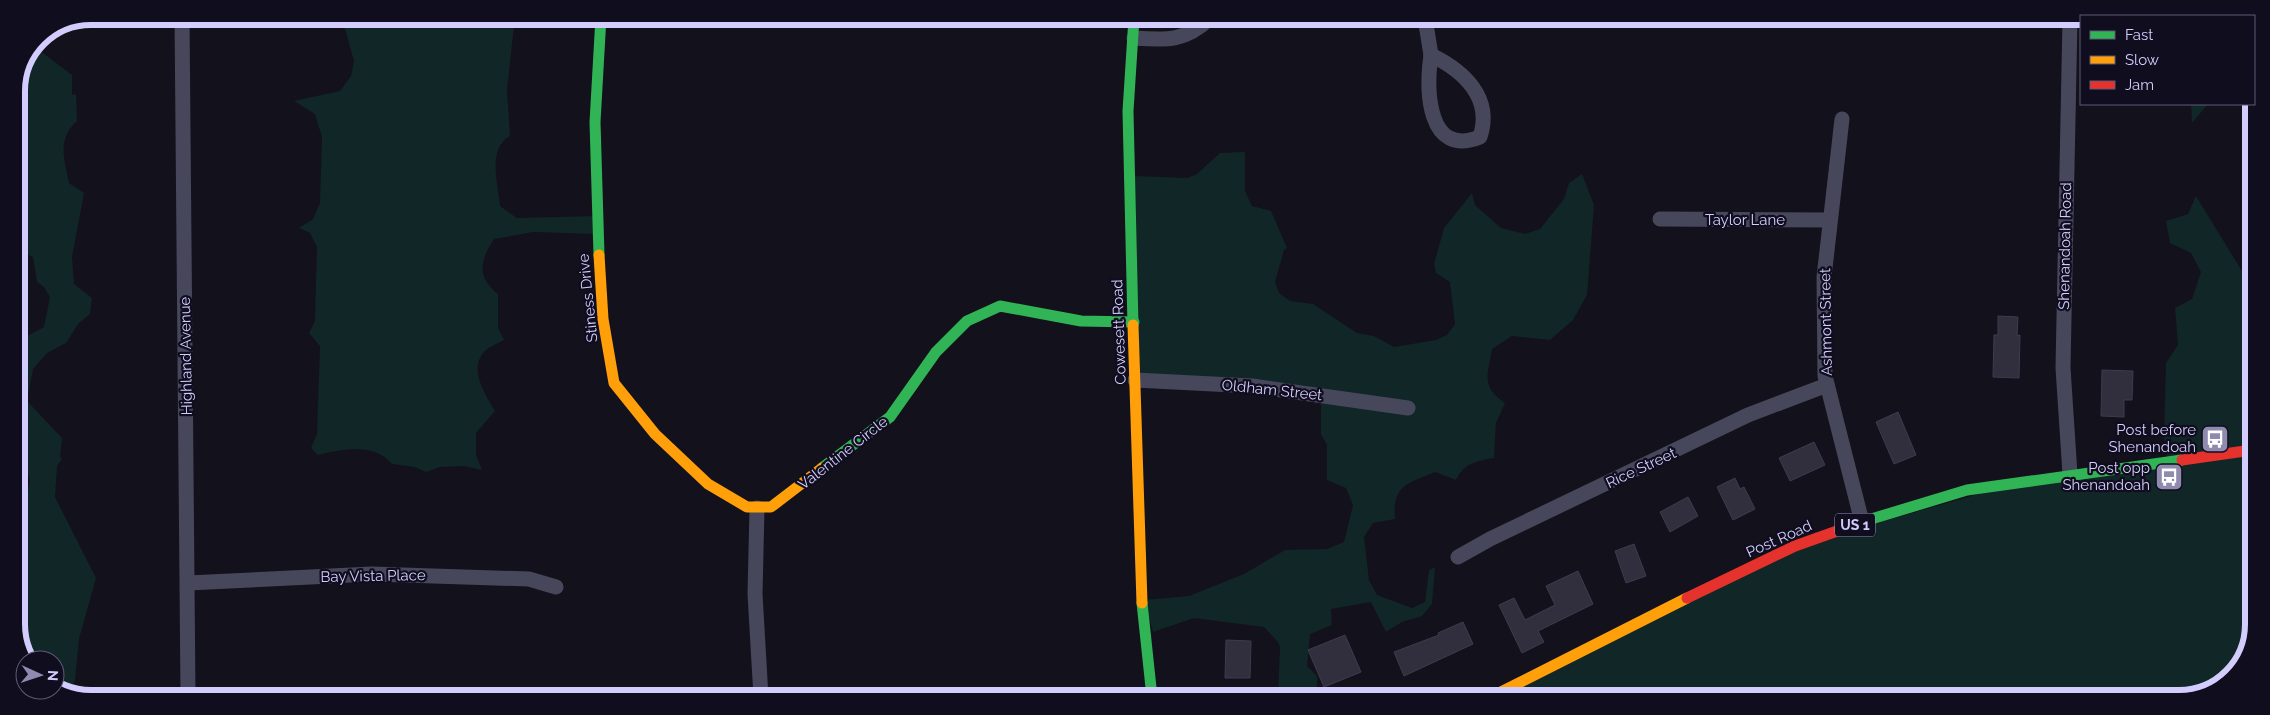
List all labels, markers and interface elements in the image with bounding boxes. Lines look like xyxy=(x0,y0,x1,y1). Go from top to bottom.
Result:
legend xyxy=(2080,15,2255,105)
text: Fast xyxy=(2125,26,2153,44)
text: Slow xyxy=(2125,51,2159,69)
text: Jam xyxy=(2125,76,2154,94)
street label: Shenandoah Road xyxy=(2055,182,2075,310)
street label: Taylor Lane xyxy=(1705,211,1785,229)
street label: Stiness Drive xyxy=(574,253,602,343)
street label: Ashmont Street xyxy=(1816,268,1836,376)
street label: Cowesett Road xyxy=(1108,279,1130,385)
street label: Highland Avenue xyxy=(176,296,196,415)
street label: Oldham Street xyxy=(1221,376,1323,404)
street label: Valentine Circle xyxy=(795,412,891,493)
place label: Post before Shenandoah xyxy=(2109,421,2196,456)
bus stop icon: Post before Shenandoah xyxy=(2200,424,2230,454)
street label: Rice Street xyxy=(1603,444,1679,492)
place label: Post opp Shenandoah xyxy=(2063,459,2150,494)
bus stop icon: Post opp Shenandoah xyxy=(2154,462,2184,492)
road number: US 1 xyxy=(1835,514,1875,536)
street label: Post Road xyxy=(1743,517,1815,561)
street label: Bay Vista Place xyxy=(320,566,426,586)
north arrow xyxy=(15,650,65,700)
text: N xyxy=(45,670,61,681)

